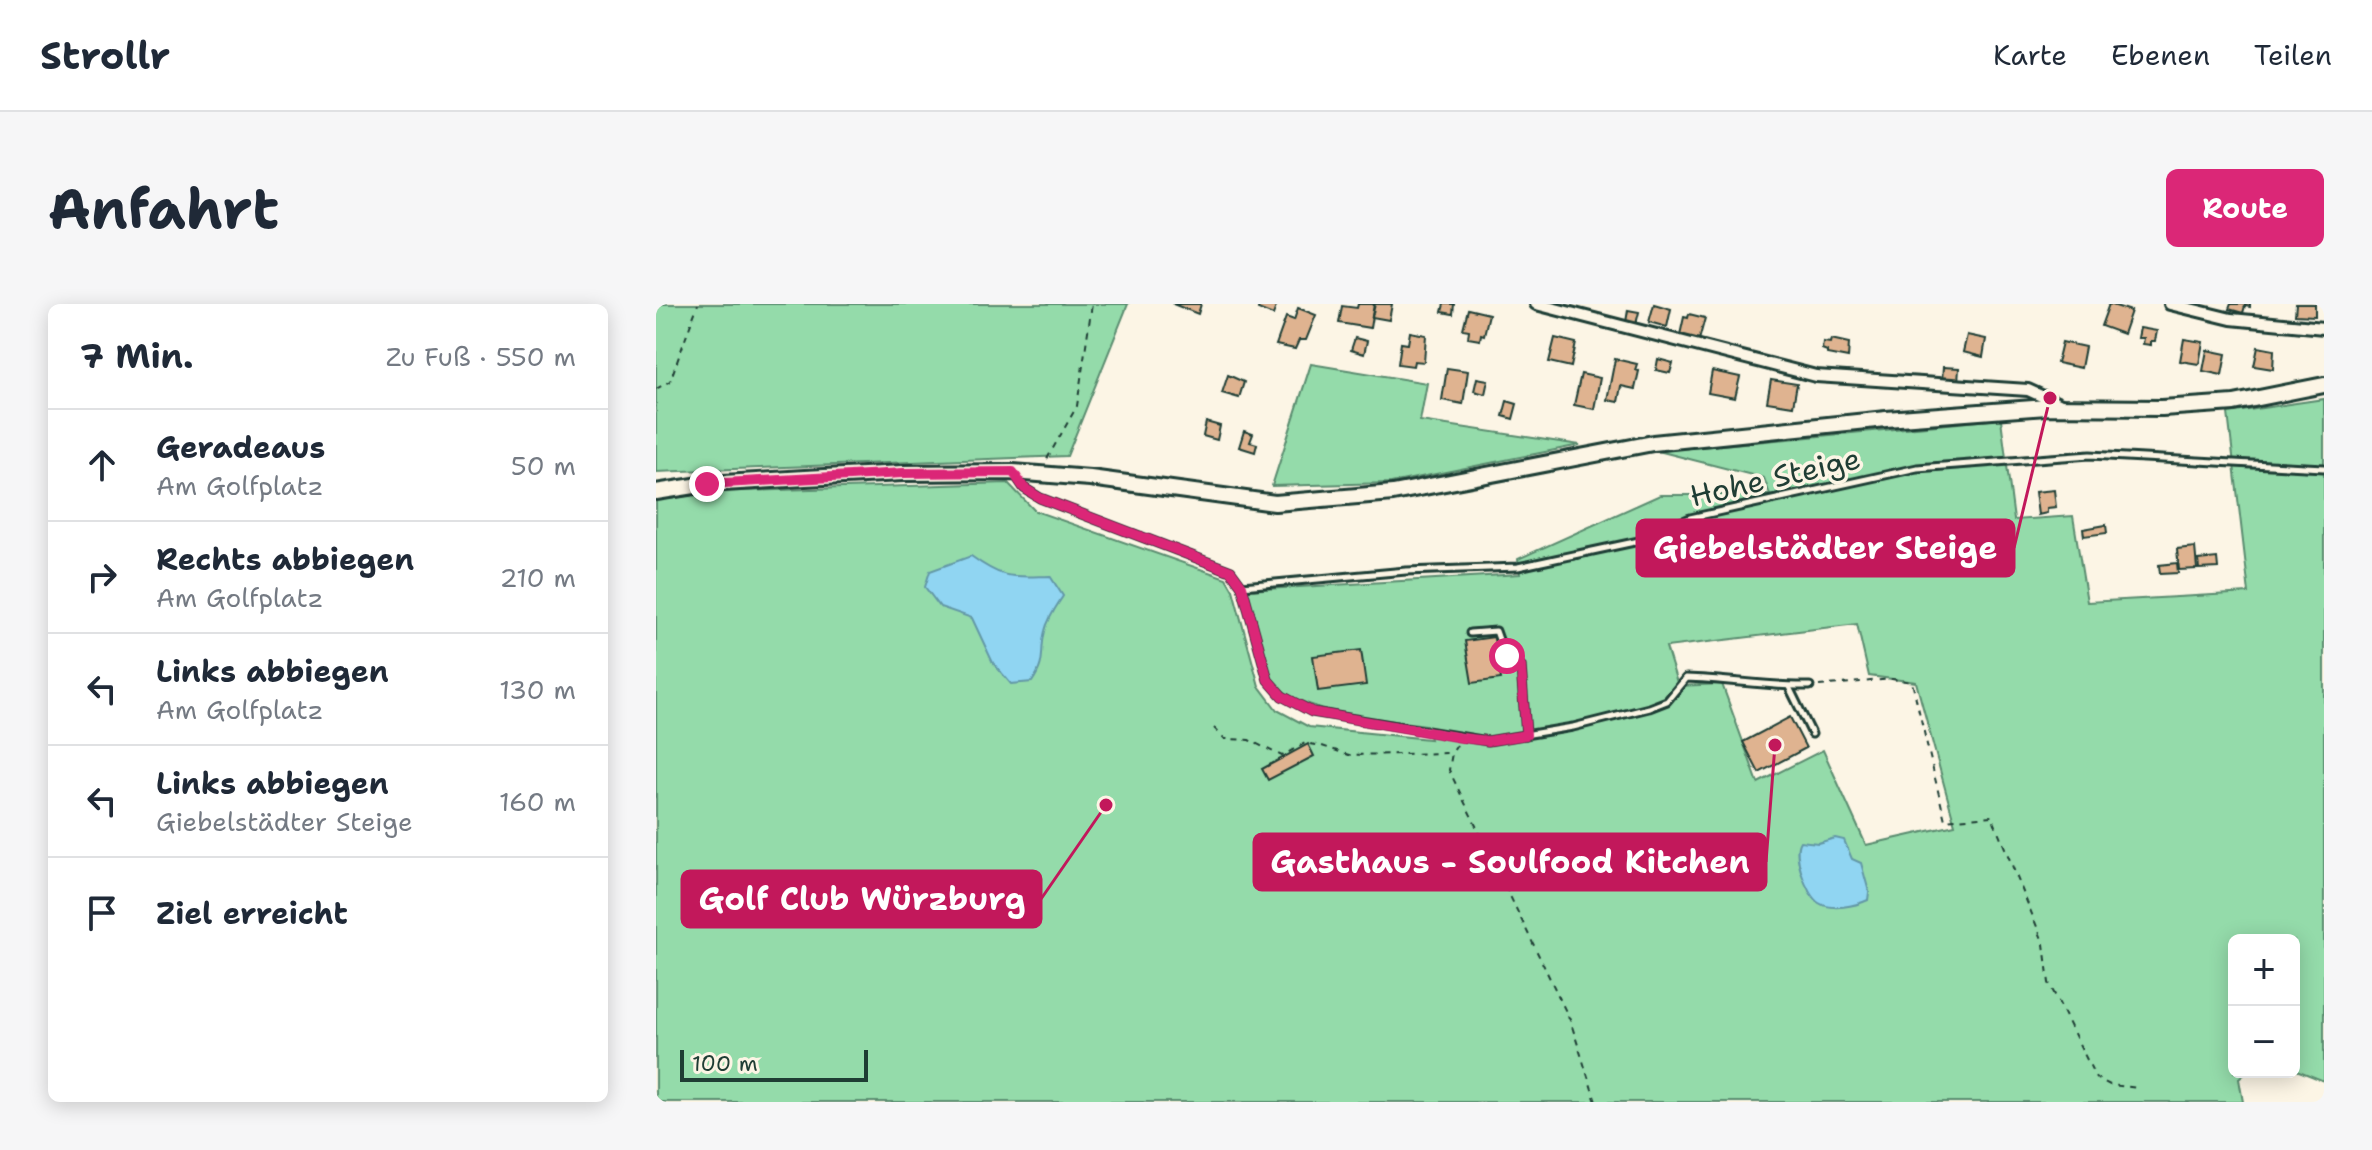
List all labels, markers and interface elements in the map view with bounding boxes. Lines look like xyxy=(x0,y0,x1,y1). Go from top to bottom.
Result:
text: Strollr xyxy=(40,30,170,81)
text: Karte xyxy=(1993,36,2067,74)
text: Ebenen xyxy=(2111,36,2210,74)
text: Teilen xyxy=(2254,36,2332,74)
button: Route xyxy=(2166,169,2324,247)
text: Anfahrt xyxy=(48,171,279,246)
text: 7 Min. xyxy=(80,333,193,379)
text: Zu Fuß · 550 m xyxy=(386,339,576,374)
text: Geradeaus xyxy=(156,427,325,468)
street label: Hohe Steige xyxy=(1686,437,1864,517)
icon: ahead xyxy=(80,443,124,487)
text: 50 m xyxy=(511,448,576,483)
route end xyxy=(689,466,725,502)
text: Am Golfplatz xyxy=(156,468,323,503)
callout: Giebelstädter Steige xyxy=(1637,520,2014,576)
text: Giebelstädter Steige xyxy=(1653,526,1997,569)
text: Rechts abbiegen xyxy=(156,539,414,580)
icon: right xyxy=(80,555,124,599)
text: 210 m xyxy=(499,560,576,595)
text: Am Golfplatz xyxy=(156,580,323,615)
route start xyxy=(1489,638,1525,674)
text: Links abbiegen xyxy=(156,651,389,692)
icon: left xyxy=(80,667,124,711)
text: 130 m xyxy=(499,672,576,707)
text: Am Golfplatz xyxy=(156,692,323,727)
text: Links abbiegen xyxy=(156,763,389,804)
icon: left xyxy=(80,779,124,823)
text: 160 m xyxy=(499,784,576,819)
text: Giebelstädter Steige xyxy=(156,804,413,839)
callout: Gasthaus - Soulfood Kitchen xyxy=(1254,834,1766,890)
text: Gasthaus - Soulfood Kitchen xyxy=(1270,840,1750,883)
callout: Golf Club Würzburg xyxy=(682,871,1041,927)
text: Golf Club Würzburg xyxy=(698,877,1026,920)
icon: arrive xyxy=(80,891,124,935)
text: Ziel erreicht xyxy=(156,893,348,934)
map controls xyxy=(2228,934,2300,1078)
button: + xyxy=(2228,934,2300,1006)
button: − xyxy=(2228,1006,2300,1078)
scale bar xyxy=(680,1046,868,1082)
text: 100 m xyxy=(692,1049,758,1078)

